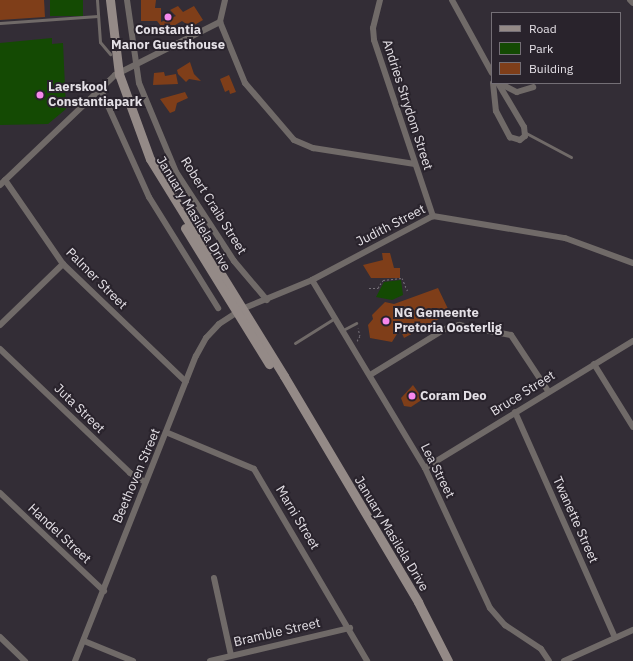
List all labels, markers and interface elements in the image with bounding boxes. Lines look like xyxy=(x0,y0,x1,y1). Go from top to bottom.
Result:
marker: Constantia Manor Guesthouse xyxy=(163,12,173,22)
legend xyxy=(491,12,621,84)
text: Road xyxy=(529,21,557,36)
place label: Constantia Manor Guesthouse xyxy=(111,23,225,54)
street label: Andries Strydom Street xyxy=(379,38,435,172)
text: Park xyxy=(529,41,553,56)
text: Building xyxy=(529,61,573,76)
place label: Laerskool Constantiapark xyxy=(48,80,142,111)
marker: Laerskool Constantiapark xyxy=(35,90,45,100)
street label: January Masilela Drive xyxy=(153,154,233,274)
street label: Robert Craib Street xyxy=(177,154,249,258)
street label: Judith Street xyxy=(354,202,428,250)
street label: Palmer Street xyxy=(62,245,130,313)
place label: NG Gemeente Pretoria Oosterlig xyxy=(394,306,502,337)
marker: NG Gemeente Pretoria Oosterlig xyxy=(381,316,391,326)
street label: Bruce Street xyxy=(488,368,558,420)
street label: Juta Street xyxy=(50,381,108,437)
place label: Coram Deo xyxy=(420,388,487,404)
marker: Coram Deo xyxy=(407,391,417,401)
street label: Beethoven Street xyxy=(110,426,164,526)
street label: Lea Street xyxy=(417,441,457,501)
street label: January Masilela Drive xyxy=(351,474,431,594)
street label: Twanette Street xyxy=(549,474,601,566)
street label: Marni Street xyxy=(272,483,322,553)
street label: Handel Street xyxy=(24,501,94,567)
street label: Bramble Street xyxy=(232,615,322,651)

